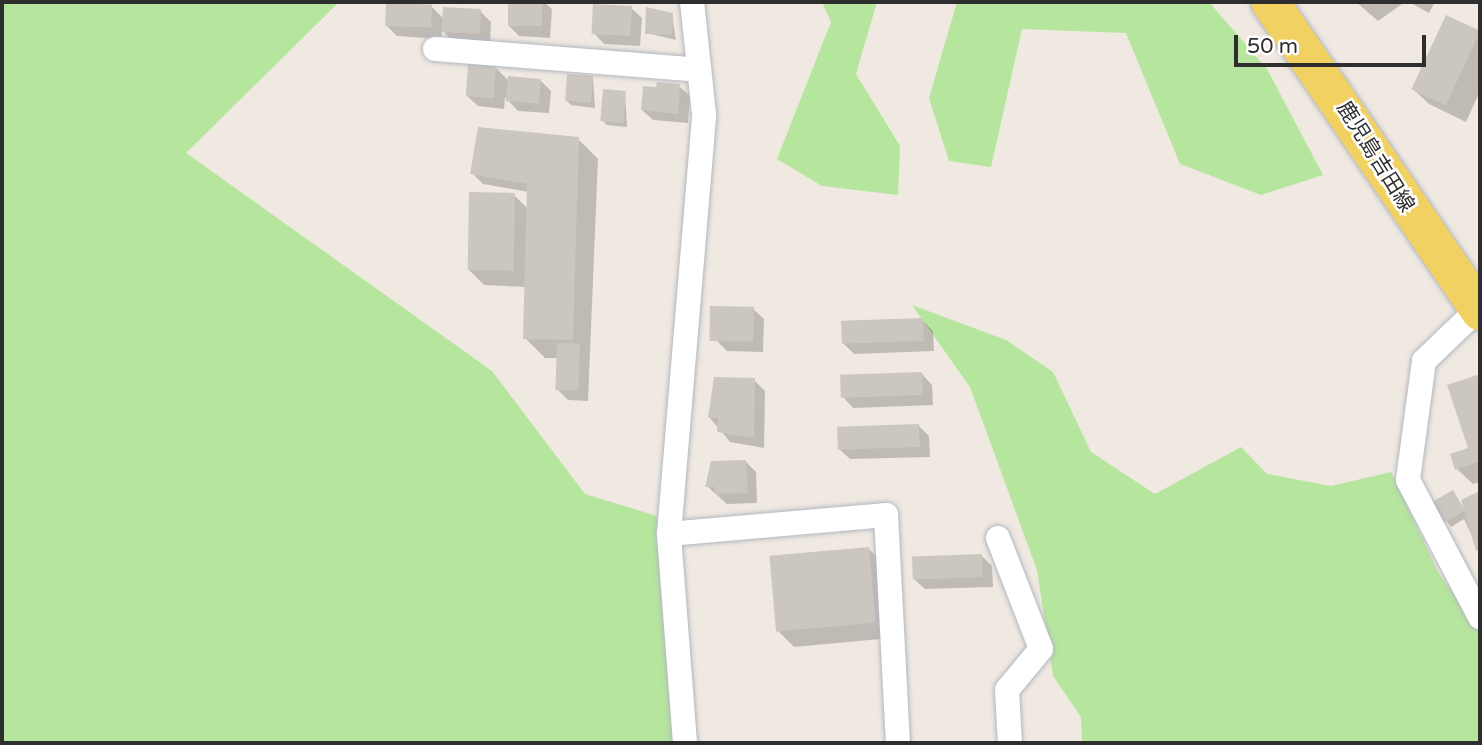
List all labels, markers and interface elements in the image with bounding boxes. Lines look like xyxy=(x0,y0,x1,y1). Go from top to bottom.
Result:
scale bar xyxy=(1237,21,1430,65)
text: 50 m xyxy=(1247,34,1298,59)
street label: 鹿児島吉田線 xyxy=(1331,97,1419,217)

